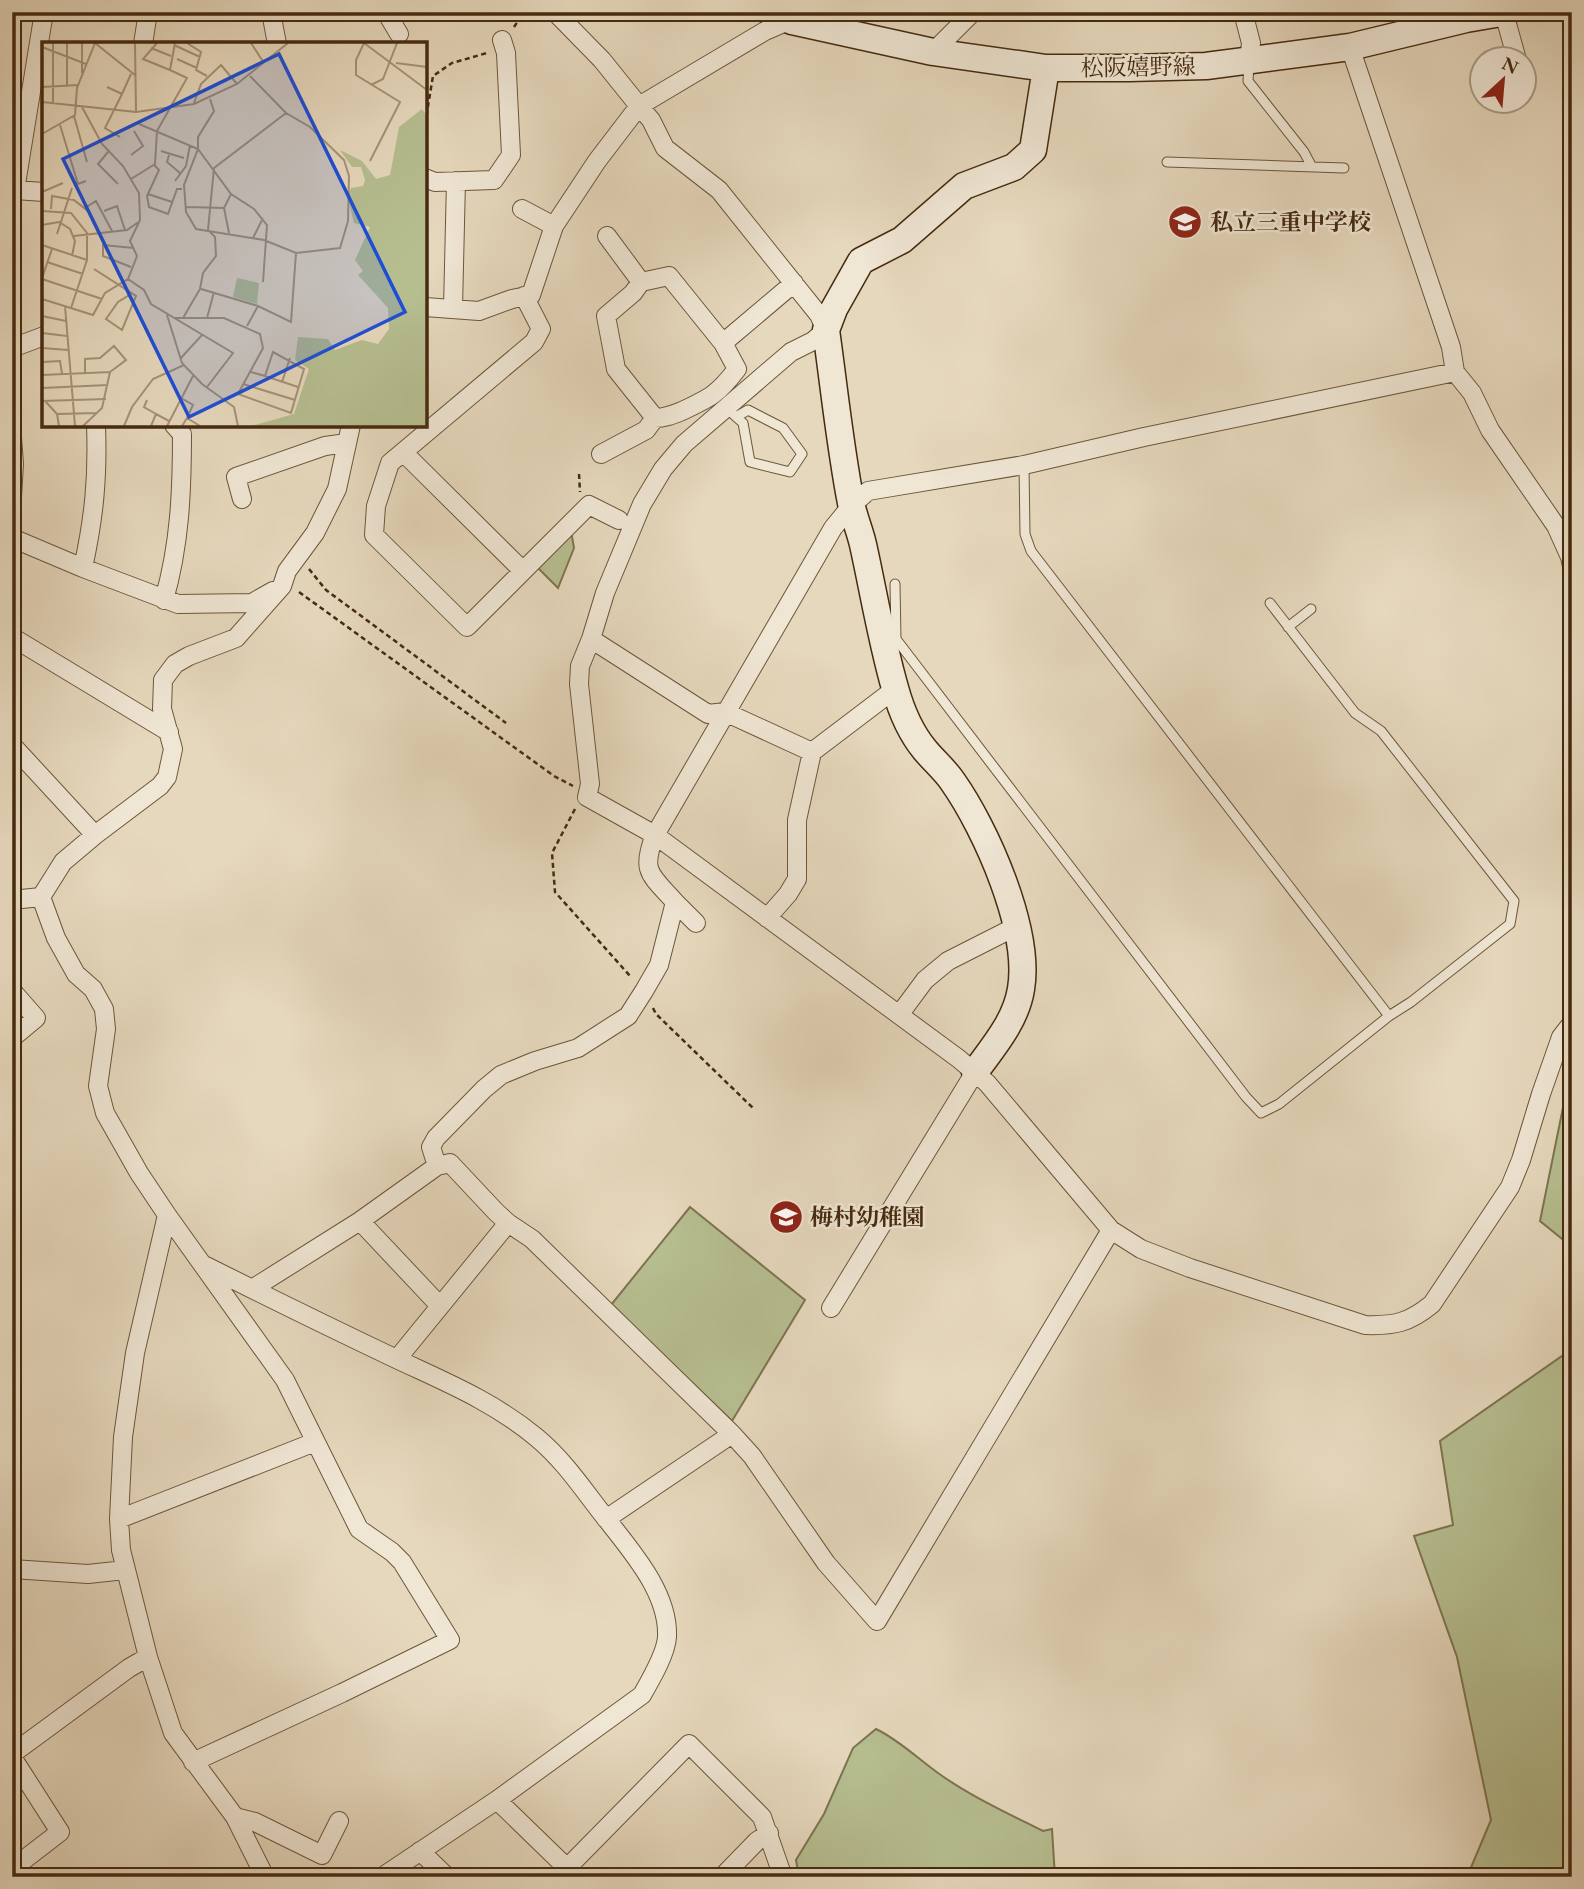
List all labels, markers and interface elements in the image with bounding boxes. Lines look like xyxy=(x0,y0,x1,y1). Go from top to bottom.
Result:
inset map xyxy=(42,42,427,427)
north arrow xyxy=(1468,46,1538,116)
street label: 松阪嬉野線 xyxy=(1080,51,1196,83)
text: N xyxy=(1498,51,1523,80)
school or university icon: 私立三重中学校 xyxy=(1166,203,1204,241)
place label: 私立三重中学校 xyxy=(1210,207,1371,237)
school or university icon: 梅村幼稚園 xyxy=(767,1198,805,1236)
place label: 梅村幼稚園 xyxy=(810,1202,925,1232)

